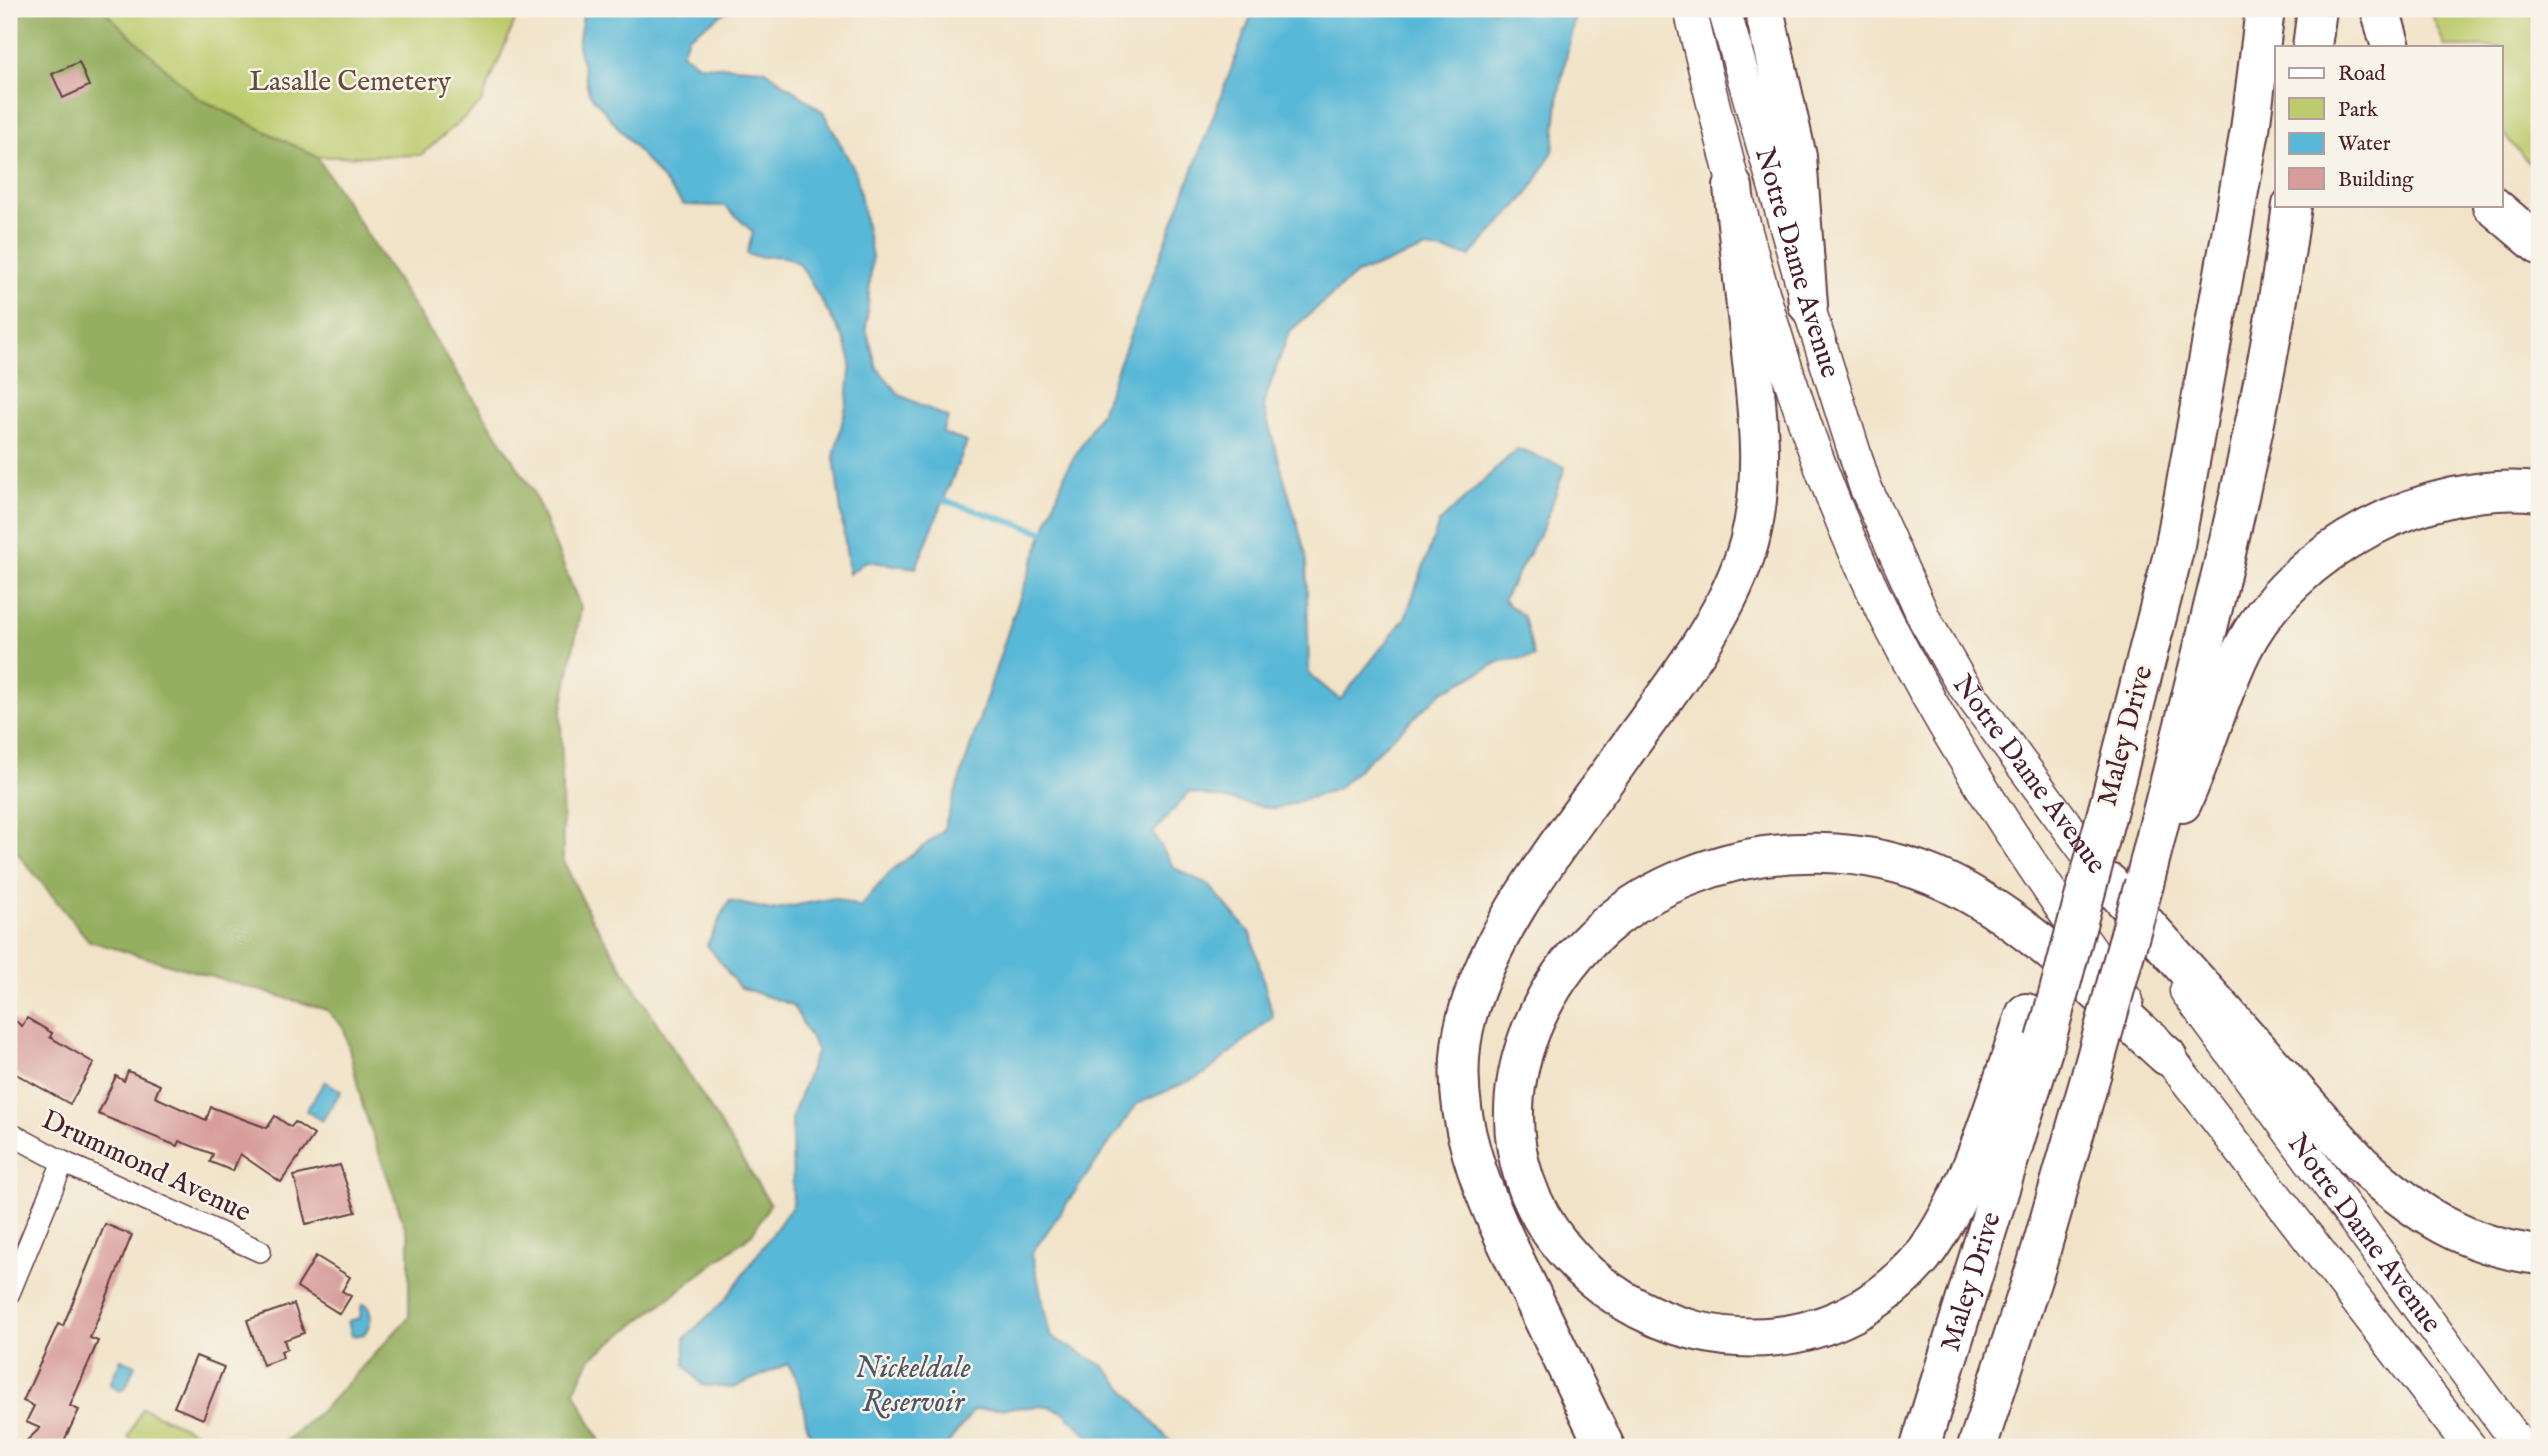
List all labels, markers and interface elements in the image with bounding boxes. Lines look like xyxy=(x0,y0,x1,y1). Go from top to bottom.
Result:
legend xyxy=(2275,46,2502,206)
text: Road xyxy=(2338,61,2386,88)
park label: Lasalle Cemetery xyxy=(249,65,451,100)
text: Park xyxy=(2338,97,2379,124)
text: Water xyxy=(2338,131,2391,158)
street label: Notre Dame Avenue xyxy=(1747,144,1847,382)
text: Building xyxy=(2338,167,2414,194)
street label: Maley Drive xyxy=(2090,662,2162,810)
street label: Notre Dame Avenue xyxy=(1945,668,2114,881)
street label: Drummond Avenue xyxy=(36,1103,256,1231)
street label: Notre Dame Avenue xyxy=(2280,1127,2449,1340)
street label: Maley Drive xyxy=(1933,1208,2009,1356)
water label: Nickeldale Reservoir xyxy=(855,1350,971,1422)

